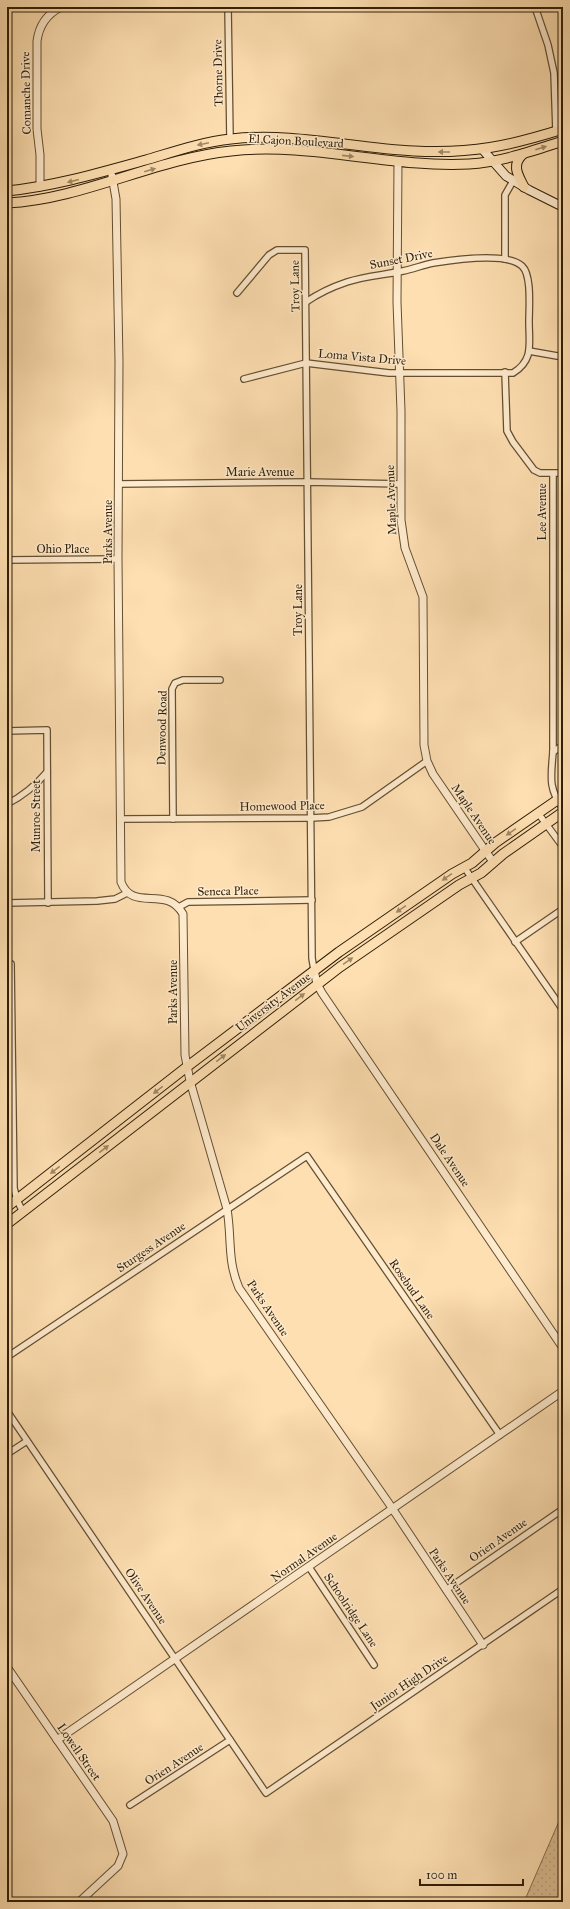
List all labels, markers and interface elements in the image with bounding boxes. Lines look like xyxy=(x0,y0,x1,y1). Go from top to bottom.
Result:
street label: Thorne Drive xyxy=(210,39,226,107)
street label: Comanche Drive xyxy=(18,51,34,135)
street label: El Cajon Boulevard xyxy=(248,132,344,150)
one-way arrow xyxy=(197,141,210,147)
one-way arrow xyxy=(535,145,547,151)
one-way arrow xyxy=(437,149,450,155)
one-way arrow xyxy=(342,152,354,159)
one-way arrow xyxy=(145,167,157,173)
one-way arrow xyxy=(67,178,79,184)
street label: Sunset Drive xyxy=(368,246,434,272)
street label: Troy Lane xyxy=(288,260,302,312)
street label: Loma Vista Drive xyxy=(317,346,407,368)
street label: Marie Avenue xyxy=(226,465,294,479)
street label: Maple Avenue xyxy=(383,465,399,535)
street label: Lee Avenue xyxy=(535,483,549,541)
street label: Parks Avenue xyxy=(101,500,115,564)
street label: Ohio Place xyxy=(37,542,89,556)
street label: Troy Lane xyxy=(291,584,305,636)
street label: Denwood Road xyxy=(154,690,170,766)
street label: Munroe Street xyxy=(29,779,43,853)
street label: Maple Avenue xyxy=(449,781,499,847)
street label: Homewood Place xyxy=(239,798,325,814)
one-way arrow xyxy=(506,828,517,836)
one-way arrow xyxy=(442,873,452,881)
street label: Seneca Place xyxy=(197,883,259,899)
one-way arrow xyxy=(396,905,406,913)
one-way arrow xyxy=(343,957,354,965)
street label: Parks Avenue xyxy=(166,960,180,1024)
street label: University Avenue xyxy=(233,969,313,1035)
one-way arrow xyxy=(295,993,305,1001)
one-way arrow xyxy=(215,1053,226,1062)
one-way arrow xyxy=(152,1086,163,1095)
street label: Dale Avenue xyxy=(427,1131,473,1189)
one-way arrow xyxy=(99,1144,110,1153)
one-way arrow xyxy=(49,1166,60,1174)
street label: Sturgess Avenue xyxy=(114,1219,189,1276)
street label: Rosebud Lane xyxy=(386,1256,438,1322)
street label: Parks Avenue xyxy=(244,1277,292,1339)
street label: Orien Avenue xyxy=(467,1515,529,1565)
street label: Normal Avenue xyxy=(268,1529,340,1585)
street label: Parks Avenue xyxy=(426,1545,474,1607)
street label: Olive Avenue xyxy=(122,1565,170,1627)
street label: Schoolridge Lane xyxy=(320,1570,381,1650)
street label: Junior High Drive xyxy=(366,1651,451,1715)
street label: Lowell Street xyxy=(54,1721,104,1784)
street label: Orien Avenue xyxy=(142,1740,206,1788)
scale bar xyxy=(420,1861,523,1887)
text: 100 m xyxy=(426,1868,457,1882)

